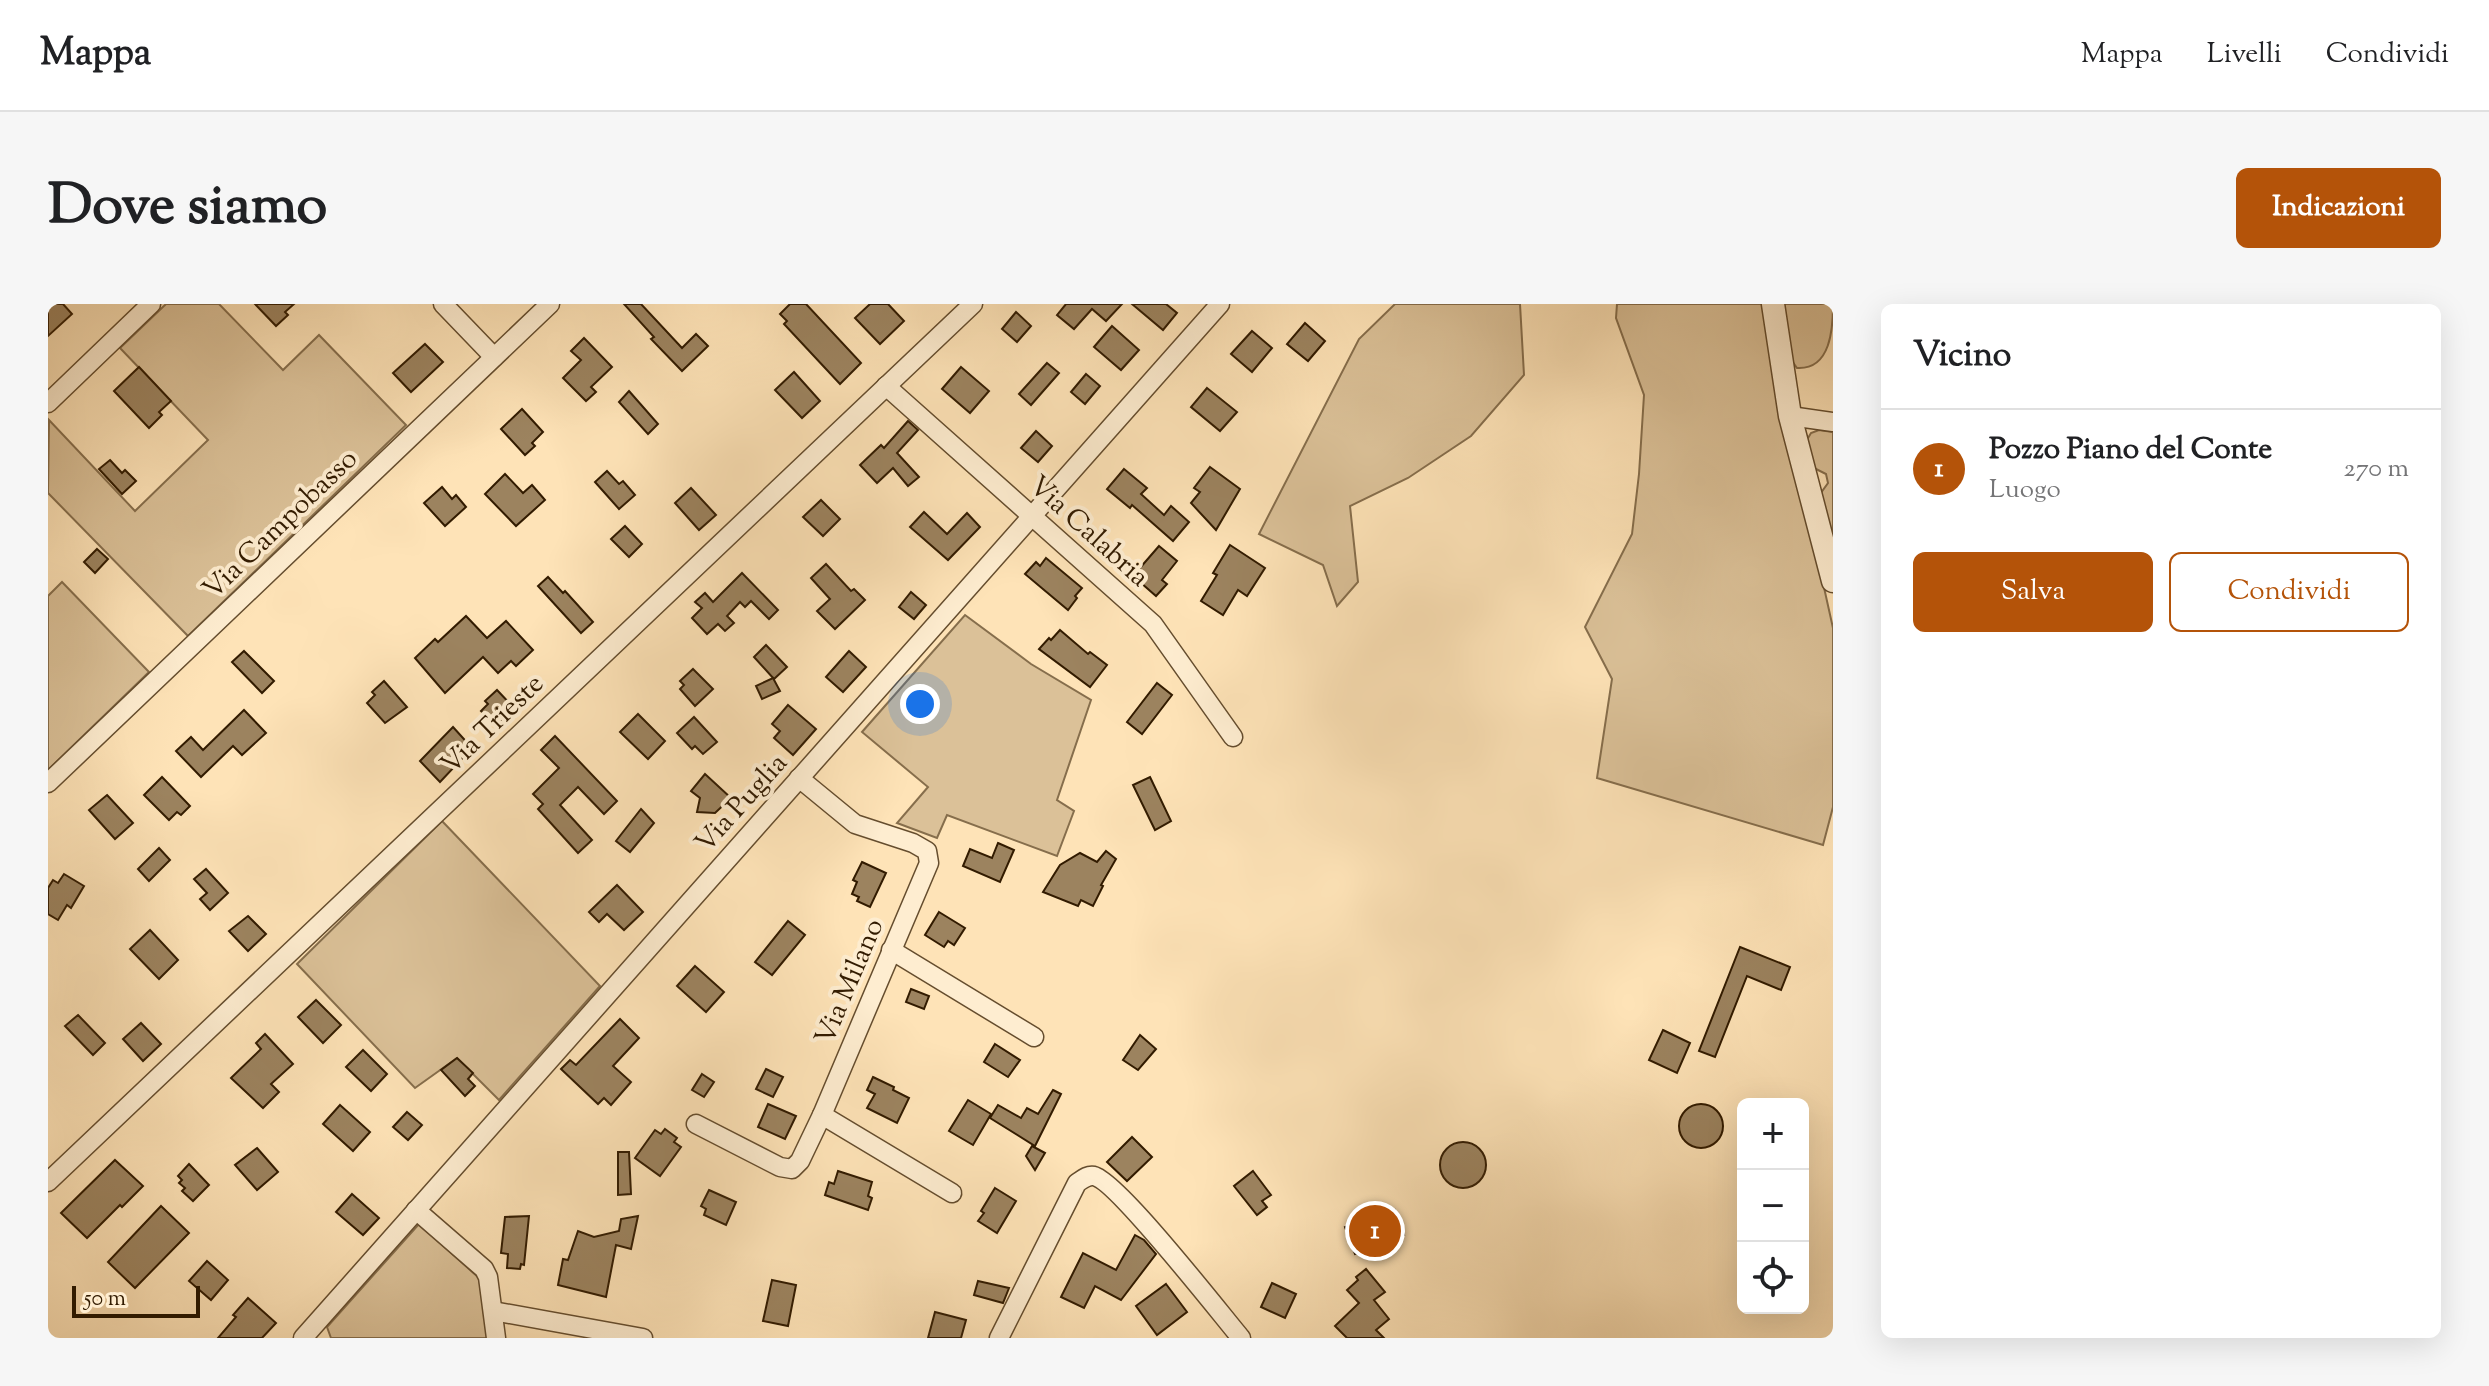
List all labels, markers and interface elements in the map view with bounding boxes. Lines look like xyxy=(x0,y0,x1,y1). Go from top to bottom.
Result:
text: Mappa xyxy=(40,28,151,82)
text: Mappa xyxy=(2081,35,2163,75)
text: Livelli xyxy=(2207,35,2282,75)
text: Condividi xyxy=(2326,35,2449,75)
text: Dove siamo xyxy=(48,168,327,249)
button: Indicazioni xyxy=(2236,168,2441,248)
text: Vicino xyxy=(1913,332,2011,381)
text: Pozzo Piano del Conte xyxy=(1989,429,2272,472)
street label: Via Campobasso xyxy=(195,441,368,610)
text: 1 xyxy=(1935,451,1943,488)
text: 270 m xyxy=(2344,451,2409,488)
street label: Via Calabria xyxy=(1019,467,1157,597)
text: Luogo xyxy=(1989,472,2061,509)
button: Salva xyxy=(1913,552,2153,632)
button: Condividi xyxy=(2169,552,2409,632)
street label: Via Trieste xyxy=(432,666,554,785)
your location xyxy=(900,684,940,724)
street label: Via Puglia xyxy=(687,745,798,863)
street label: Via Milano xyxy=(806,913,895,1052)
map controls xyxy=(1737,1098,1809,1314)
button: + xyxy=(1737,1098,1809,1170)
button: − xyxy=(1737,1170,1809,1242)
pin: 1 xyxy=(1349,1201,1401,1261)
button: locate xyxy=(1737,1242,1809,1314)
scale bar xyxy=(72,1282,200,1318)
text: 50 m xyxy=(84,1284,126,1316)

